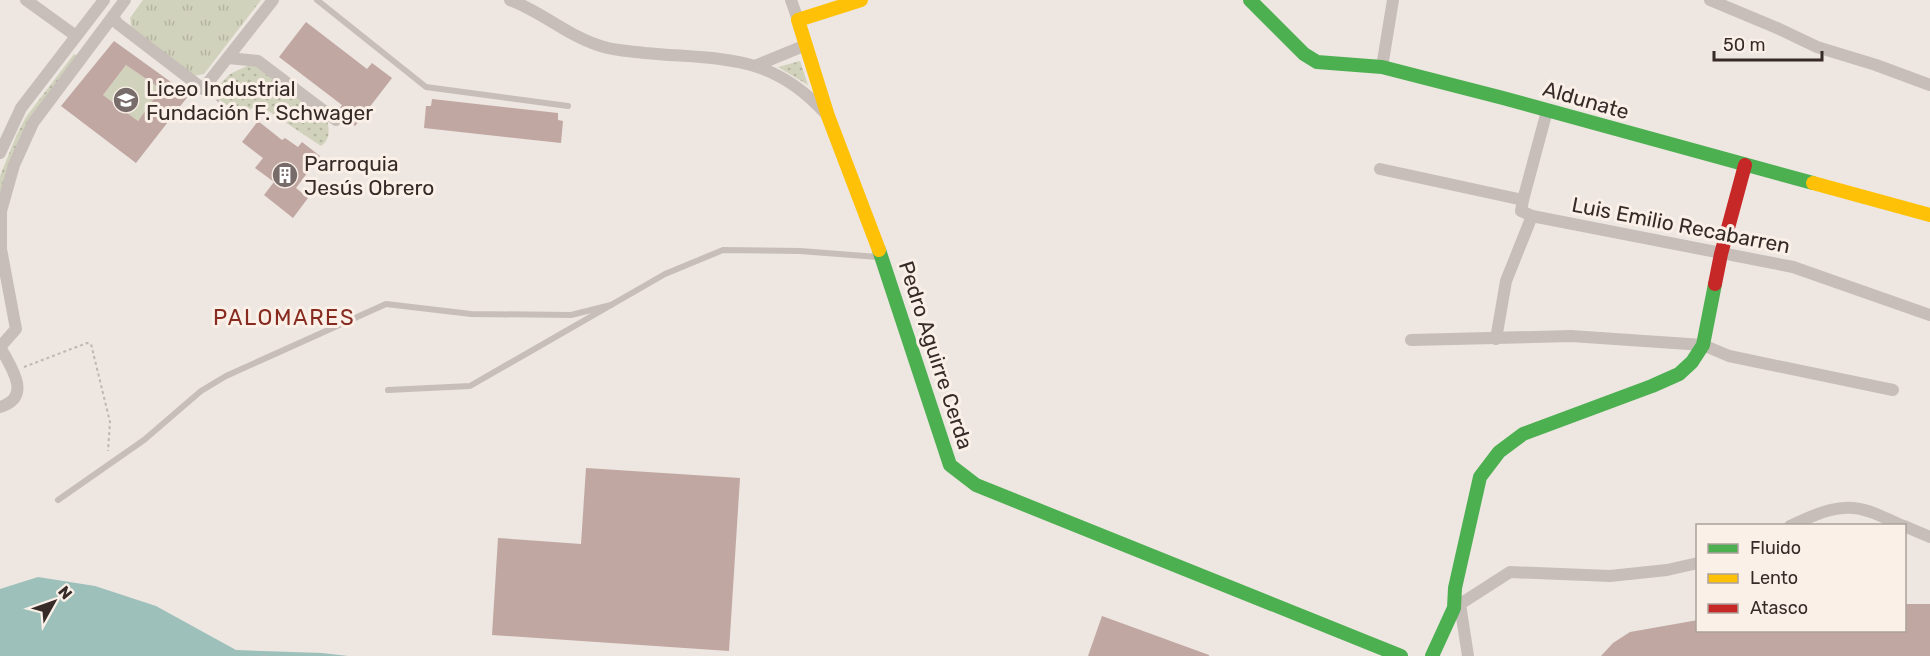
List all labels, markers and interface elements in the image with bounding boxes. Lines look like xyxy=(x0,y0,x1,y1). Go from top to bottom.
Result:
scale bar xyxy=(1714,24,1822,62)
text: 50 m xyxy=(1723,34,1766,56)
place label: Liceo Industrial Fundación F. Schwager xyxy=(146,76,373,125)
street label: Aldunate xyxy=(1540,76,1632,124)
school or university icon: Liceo Industrial Fundación F. Schwager xyxy=(111,85,141,115)
place label: Parroquia Jesús Obrero xyxy=(304,151,434,200)
building icon: Parroquia Jesús Obrero xyxy=(270,160,300,190)
street label: Luis Emilio Recabarren xyxy=(1570,192,1792,258)
street label: Pedro Aguirre Cerda xyxy=(894,258,978,452)
district label: PALOMARES xyxy=(213,304,355,331)
legend xyxy=(1696,524,1906,632)
text: Fluido xyxy=(1750,537,1801,559)
text: Lento xyxy=(1750,567,1798,589)
north arrow xyxy=(24,572,84,632)
text: N xyxy=(54,582,76,603)
text: Atasco xyxy=(1750,597,1808,619)

